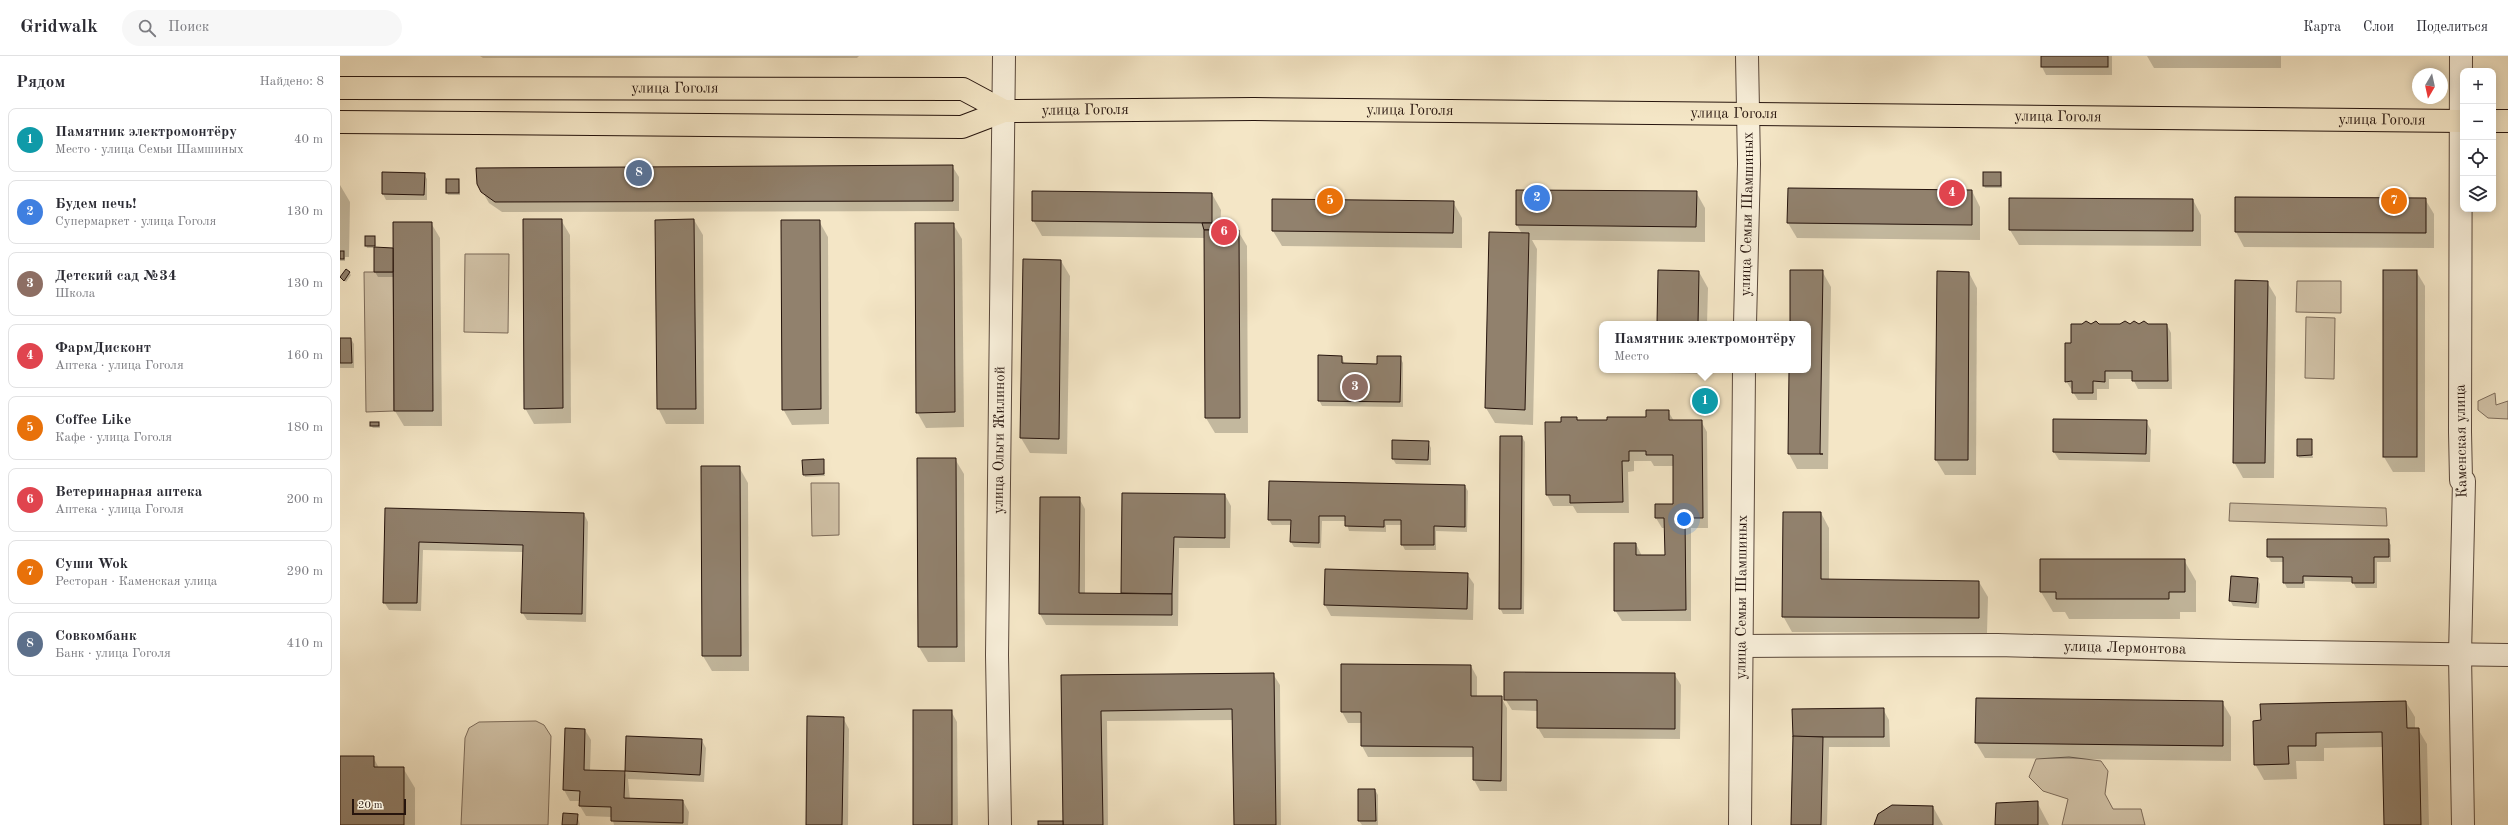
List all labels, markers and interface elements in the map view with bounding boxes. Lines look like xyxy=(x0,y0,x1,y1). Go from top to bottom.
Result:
search box xyxy=(122,10,402,46)
icon: search xyxy=(136,17,158,39)
text: Gridwalk xyxy=(20,18,98,37)
text: Поиск xyxy=(168,20,209,35)
text: Карта xyxy=(2303,20,2341,34)
text: Слои xyxy=(2363,20,2394,34)
text: Поделиться xyxy=(2416,20,2488,34)
north arrow xyxy=(2412,68,2448,104)
map controls xyxy=(2460,68,2496,212)
button: + xyxy=(2460,68,2496,104)
text: Рядом xyxy=(16,74,65,91)
text: Найдено: 8 xyxy=(260,75,324,88)
street label: улица Гоголя xyxy=(631,81,719,96)
street label: улица Гоголя xyxy=(1041,103,1129,118)
street label: улица Гоголя xyxy=(1366,103,1454,118)
button: − xyxy=(2460,104,2496,140)
street label: улица Гоголя xyxy=(1690,106,1778,122)
street label: улица Гоголя xyxy=(2014,109,2102,125)
street label: улица Гоголя xyxy=(2338,112,2426,128)
text: Памятник электромонтёру xyxy=(55,125,237,140)
street label: улица Семьи Шамшиных xyxy=(1738,131,1757,297)
text: 1 xyxy=(26,133,34,146)
text: 40 m xyxy=(294,133,323,146)
button: locate xyxy=(2460,140,2496,176)
text: Место · улица Семьи Шамшиных xyxy=(55,143,244,156)
pin: 8 xyxy=(626,158,652,188)
button: layers xyxy=(2460,176,2496,212)
pin: 4 xyxy=(1939,178,1965,208)
pin: 2 xyxy=(1524,183,1550,213)
pin: 5 xyxy=(1317,186,1343,216)
pin: 7 xyxy=(2381,186,2407,216)
text: Будем печь! xyxy=(55,197,136,212)
text: 2 xyxy=(26,205,34,218)
text: 130 m xyxy=(286,205,323,218)
text: Супермаркет · улица Гоголя xyxy=(55,215,216,228)
pin: 6 xyxy=(1211,217,1237,247)
text: Детский сад №34 xyxy=(55,269,177,284)
text: 3 xyxy=(26,277,34,290)
text: 130 m xyxy=(286,277,323,290)
text: Школа xyxy=(55,287,95,300)
popup xyxy=(1599,321,1811,373)
text: Памятник электромонтёру xyxy=(1614,332,1796,347)
text: ФармДисконт xyxy=(55,341,151,356)
text: 4 xyxy=(26,349,34,362)
text: 160 m xyxy=(286,349,323,362)
text: Место xyxy=(1614,350,1649,363)
text: Аптека · улица Гоголя xyxy=(55,359,184,372)
street label: улица Ольги Жилиной xyxy=(991,366,1008,514)
pin: 3 xyxy=(1342,372,1368,402)
street label: Каменская улица xyxy=(2453,383,2470,498)
pin: 1 xyxy=(1692,386,1718,416)
text: Coffee Like xyxy=(55,413,131,428)
text: 5 xyxy=(26,421,34,434)
text: 180 m xyxy=(286,421,323,434)
text: Кафе · улица Гоголя xyxy=(55,431,172,444)
text: Ветеринарная аптека xyxy=(55,485,202,500)
text: 6 xyxy=(26,493,34,506)
text: 200 m xyxy=(286,493,323,506)
text: Аптека · улица Гоголя xyxy=(55,503,184,516)
your location xyxy=(1674,509,1694,529)
street label: улица Семьи Шамшиных xyxy=(1734,514,1750,679)
text: Суши Wok xyxy=(55,557,128,572)
text: 7 xyxy=(26,565,34,578)
text: 290 m xyxy=(286,565,323,578)
text: Ресторан · Каменская улица xyxy=(55,575,217,588)
text: Совкомбанк xyxy=(55,629,137,644)
text: 8 xyxy=(26,637,34,650)
text: 410 m xyxy=(286,637,323,650)
street label: улица Лермонтова xyxy=(2064,639,2187,657)
text: Банк · улица Гоголя xyxy=(55,647,171,660)
scale bar xyxy=(352,797,406,816)
text: 20 m xyxy=(358,800,383,811)

